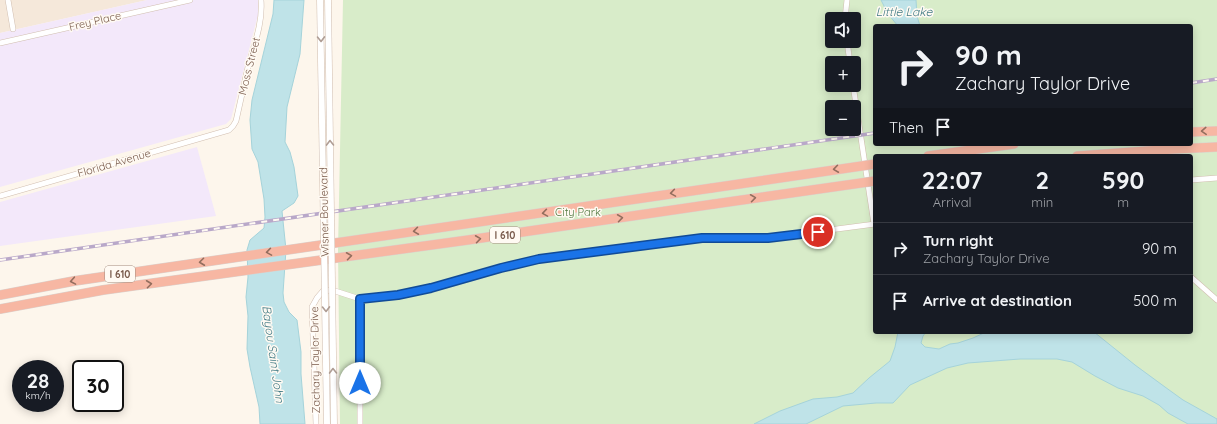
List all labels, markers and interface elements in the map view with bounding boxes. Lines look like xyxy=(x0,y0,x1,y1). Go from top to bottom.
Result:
water label: Little Lake xyxy=(876,4,933,19)
street label: Frey Place xyxy=(68,8,122,34)
map controls xyxy=(825,12,861,136)
button: sound xyxy=(825,12,861,48)
street label: Moss Street xyxy=(235,35,263,96)
one-way arrow xyxy=(316,36,325,42)
text: 90 m xyxy=(955,37,1022,72)
icon: right xyxy=(889,40,941,92)
button: + xyxy=(825,56,861,92)
text: Zachary Taylor Drive xyxy=(955,72,1130,95)
button: − xyxy=(825,100,861,136)
icon: arrive xyxy=(932,116,954,138)
text: Then xyxy=(889,118,924,137)
one-way arrow xyxy=(1201,127,1207,136)
one-way arrow xyxy=(326,140,334,146)
street label: Florida Avenue xyxy=(76,146,152,180)
one-way arrow xyxy=(833,164,839,173)
text: 22:07 xyxy=(922,165,983,195)
text: 2 xyxy=(1035,165,1049,195)
text: 590 xyxy=(1102,165,1144,195)
street label: Wisner Boulevard xyxy=(316,167,332,257)
one-way arrow xyxy=(670,188,676,197)
one-way arrow xyxy=(750,194,756,203)
text: Arrival xyxy=(933,194,972,210)
text: min xyxy=(1031,194,1053,210)
text: m xyxy=(1117,194,1129,210)
park label: City Park xyxy=(555,205,601,219)
one-way arrow xyxy=(542,208,548,217)
one-way arrow xyxy=(617,214,623,223)
pin xyxy=(801,215,835,249)
icon: arrive xyxy=(807,221,829,243)
one-way arrow xyxy=(413,226,419,235)
road number: I 610 xyxy=(490,227,520,243)
text: Turn right xyxy=(923,231,994,250)
one-way arrow xyxy=(475,235,481,244)
icon: right xyxy=(889,238,911,260)
text: 90 m xyxy=(1142,239,1177,258)
one-way arrow xyxy=(266,247,272,256)
text: Zachary Taylor Drive xyxy=(923,250,1050,266)
one-way arrow xyxy=(346,252,352,261)
one-way arrow xyxy=(199,257,205,266)
road number: I 610 xyxy=(105,266,135,282)
one-way arrow xyxy=(70,276,76,285)
one-way arrow xyxy=(146,280,152,289)
icon: arrive xyxy=(889,290,911,312)
text: Arrive at destination xyxy=(923,291,1072,310)
text: 500 m xyxy=(1133,291,1177,310)
water label: Bayou Saint John xyxy=(259,304,288,405)
street label: Zachary Taylor Drive xyxy=(307,306,323,414)
one-way arrow xyxy=(321,306,330,312)
speed limit sign: 30 xyxy=(72,360,124,412)
position arrow xyxy=(339,362,381,404)
text: 28 xyxy=(27,368,49,393)
one-way arrow xyxy=(329,368,337,374)
text: km/h xyxy=(25,389,51,402)

